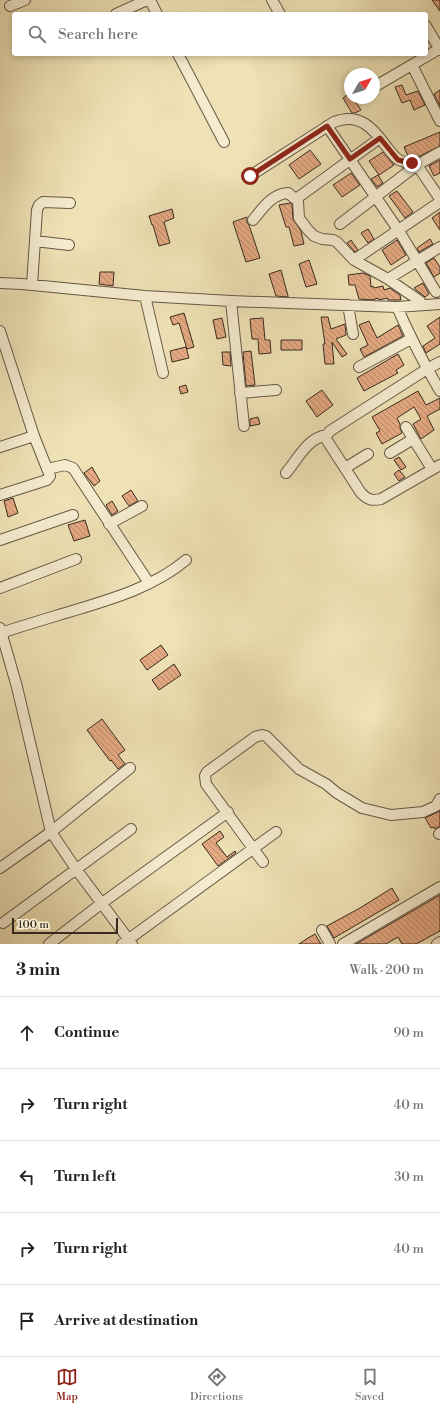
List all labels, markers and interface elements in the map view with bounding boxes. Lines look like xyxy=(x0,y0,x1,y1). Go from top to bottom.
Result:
search box xyxy=(12,12,428,56)
icon: search xyxy=(26,23,48,45)
text: Search here xyxy=(58,25,138,44)
north arrow xyxy=(344,68,380,104)
route end xyxy=(403,154,421,172)
route start xyxy=(241,167,259,185)
scale bar xyxy=(12,916,118,935)
text: 100 m xyxy=(18,918,49,932)
text: 3 min xyxy=(16,959,60,981)
text: Walk · 200 m xyxy=(350,962,424,978)
icon: ahead xyxy=(16,1022,38,1044)
text: Continue xyxy=(54,1023,119,1042)
text: 90 m xyxy=(393,1025,424,1041)
icon: right xyxy=(16,1094,38,1116)
text: Turn right xyxy=(54,1095,128,1114)
text: 40 m xyxy=(394,1097,424,1113)
icon: left xyxy=(16,1166,38,1188)
text: Turn left xyxy=(54,1167,116,1186)
text: 30 m xyxy=(394,1169,424,1185)
icon: right xyxy=(16,1238,38,1260)
text: Turn right xyxy=(54,1239,128,1258)
text: 40 m xyxy=(394,1241,424,1257)
icon: arrive xyxy=(16,1310,38,1332)
text: Arrive at destination xyxy=(54,1311,198,1330)
tab: Map xyxy=(56,1366,78,1404)
tab: Directions xyxy=(190,1366,243,1404)
tab: Saved xyxy=(355,1366,384,1404)

